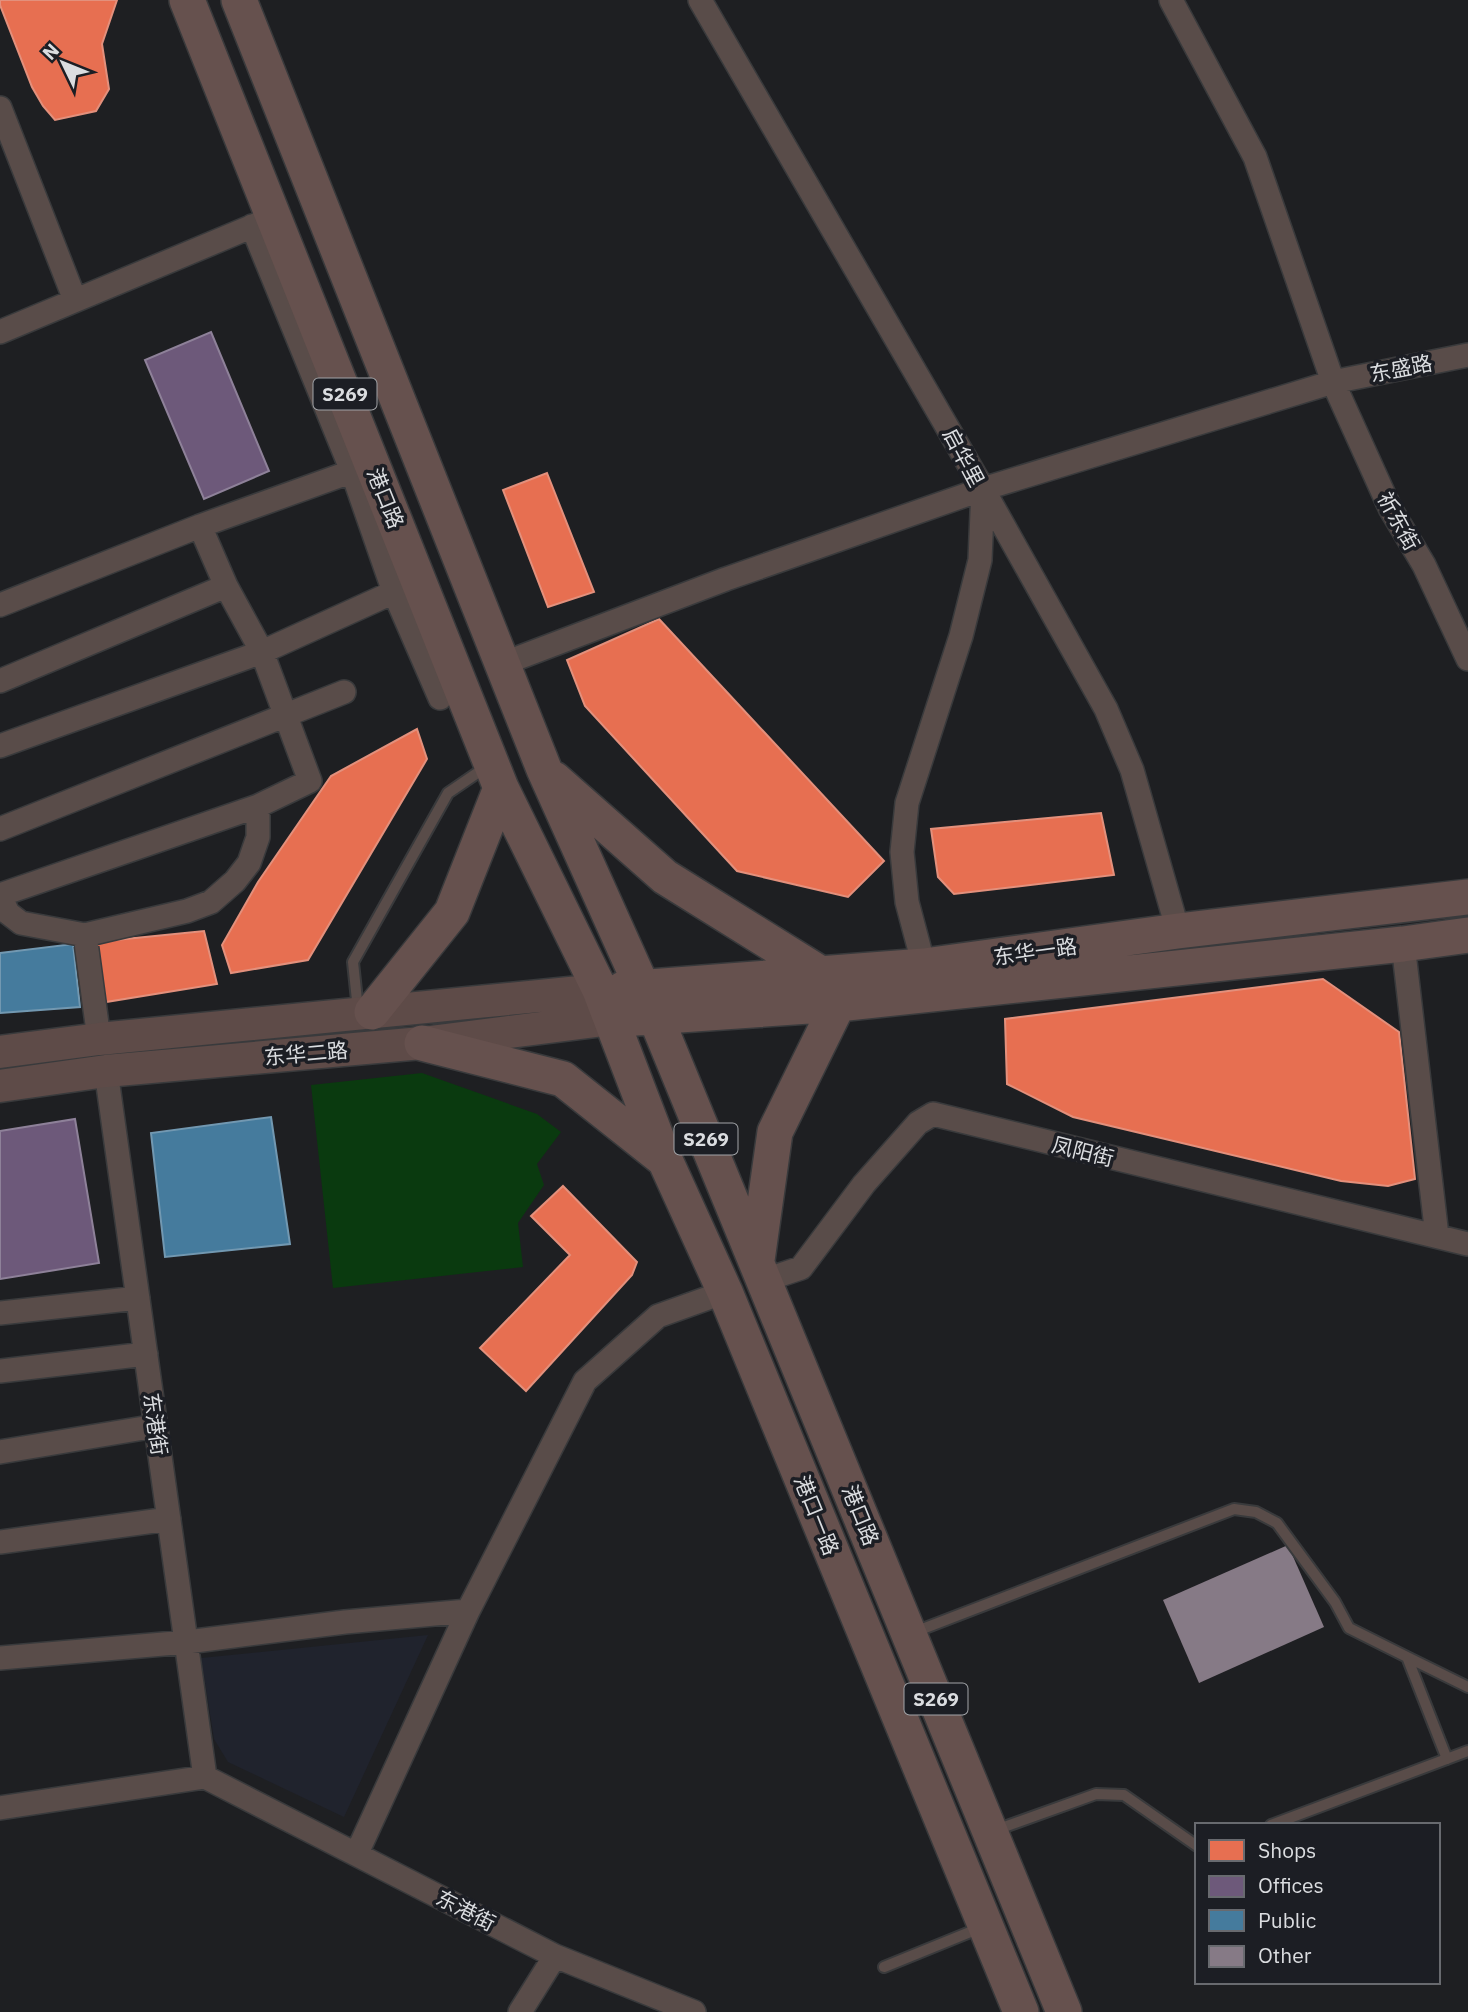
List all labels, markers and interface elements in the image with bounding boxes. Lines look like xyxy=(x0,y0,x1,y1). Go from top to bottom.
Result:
north arrow xyxy=(28,28,98,98)
text: N xyxy=(37,38,64,65)
street label: 东盛路 xyxy=(1367,348,1435,388)
road number: S269 xyxy=(314,378,376,410)
street label: 启华里 xyxy=(937,423,991,491)
street label: 港口路 xyxy=(361,464,411,532)
street label: 祈东街 xyxy=(1371,487,1427,555)
street label: 东华一路 xyxy=(991,931,1079,971)
street label: 东华二路 xyxy=(263,1035,349,1071)
road number: S269 xyxy=(674,1124,738,1154)
street label: 凤阳街 xyxy=(1049,1130,1117,1172)
street label: 东港街 xyxy=(138,1391,174,1457)
street label: 港口一路 xyxy=(788,1471,846,1559)
street label: 港口路 xyxy=(836,1481,886,1549)
road number: S269 xyxy=(904,1684,968,1714)
legend xyxy=(1195,1823,1440,1984)
text: Shops xyxy=(1258,1836,1316,1864)
text: Offices xyxy=(1258,1871,1324,1899)
street label: 东港街 xyxy=(432,1883,500,1937)
text: Public xyxy=(1258,1906,1316,1934)
text: Other xyxy=(1258,1941,1312,1969)

